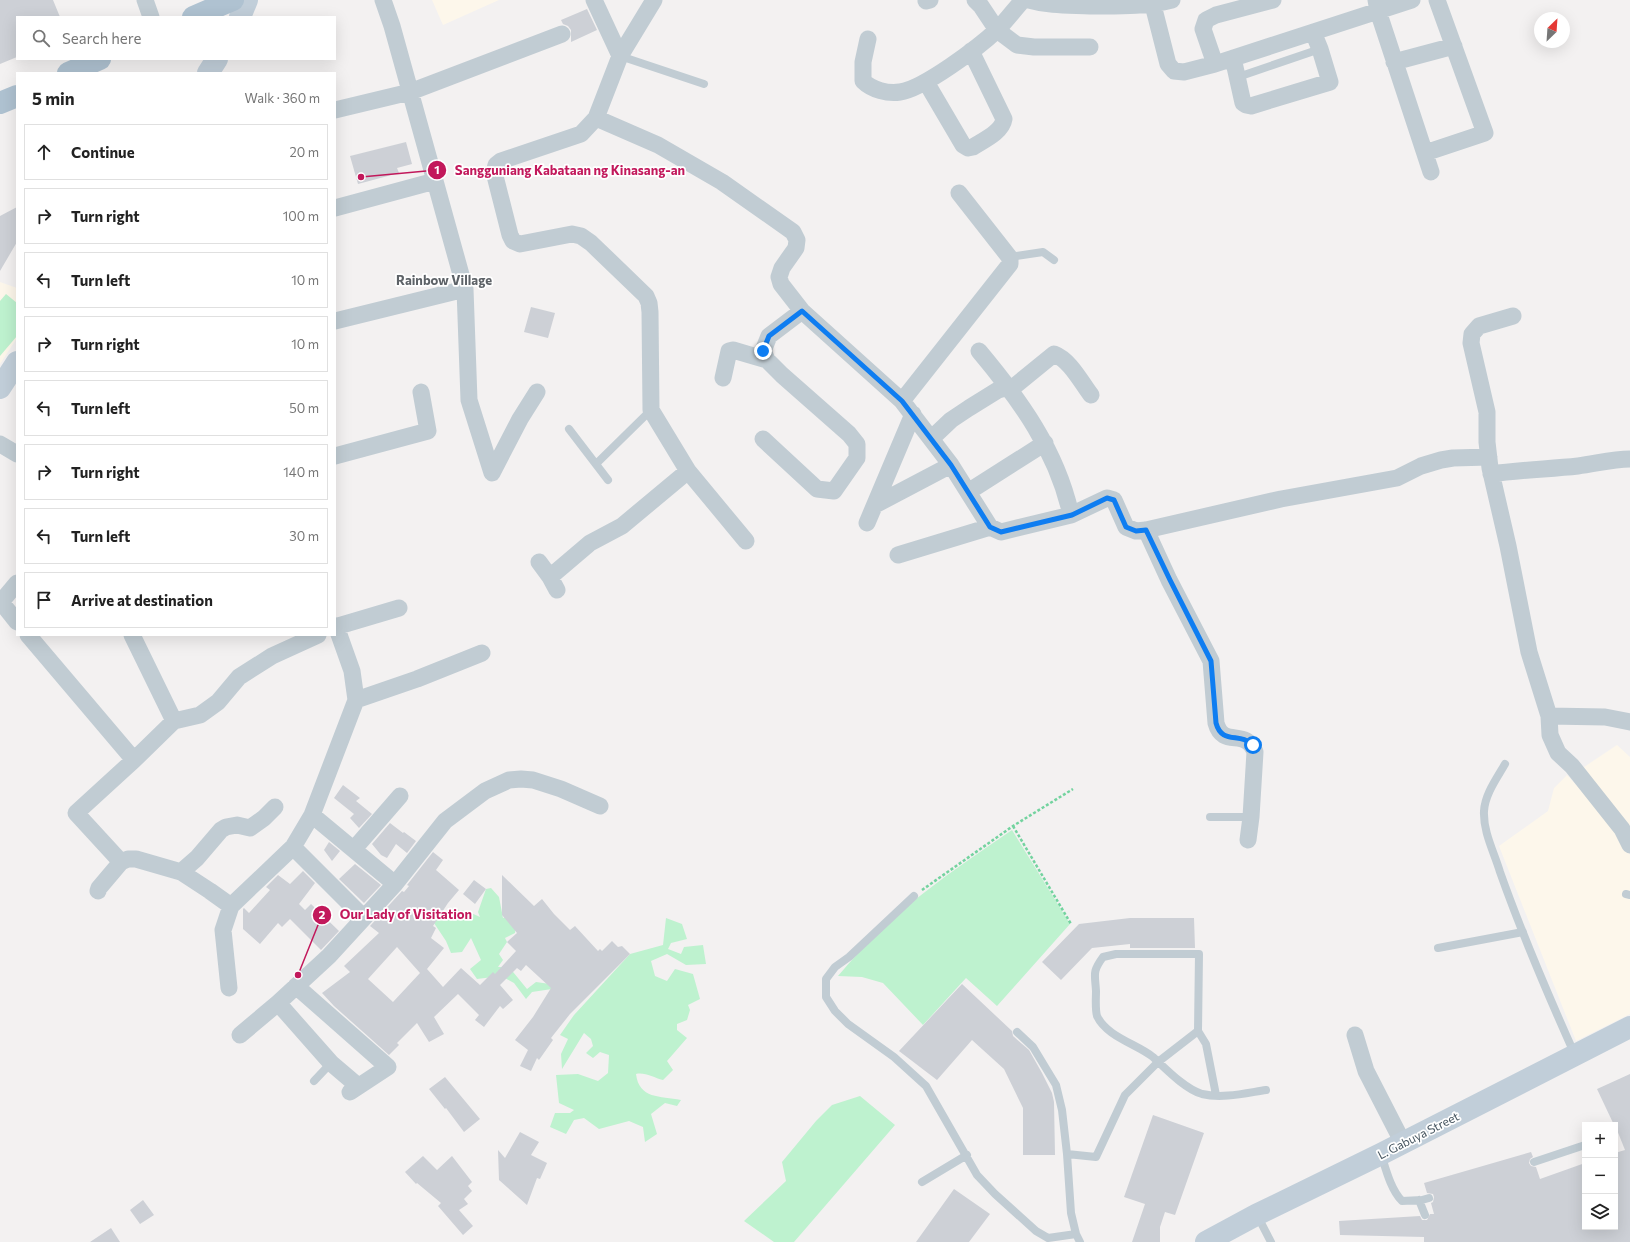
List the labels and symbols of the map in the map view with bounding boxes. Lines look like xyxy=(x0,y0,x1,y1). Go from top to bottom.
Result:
north arrow xyxy=(1534,12,1570,48)
callout: Sangguniang Kabataan ng Kinasang-an xyxy=(427,158,693,183)
text: 1 xyxy=(434,162,440,176)
text: Sangguniang Kabataan ng Kinasang-an xyxy=(455,162,685,178)
district label: Rainbow Village xyxy=(396,272,492,288)
route end xyxy=(754,342,772,360)
route start xyxy=(1244,736,1262,754)
callout: Our Lady of Visitation xyxy=(312,902,480,927)
text: Our Lady of Visitation xyxy=(340,906,472,922)
text: 2 xyxy=(319,907,326,921)
street label: L. Gabuya Street xyxy=(1375,1108,1461,1162)

